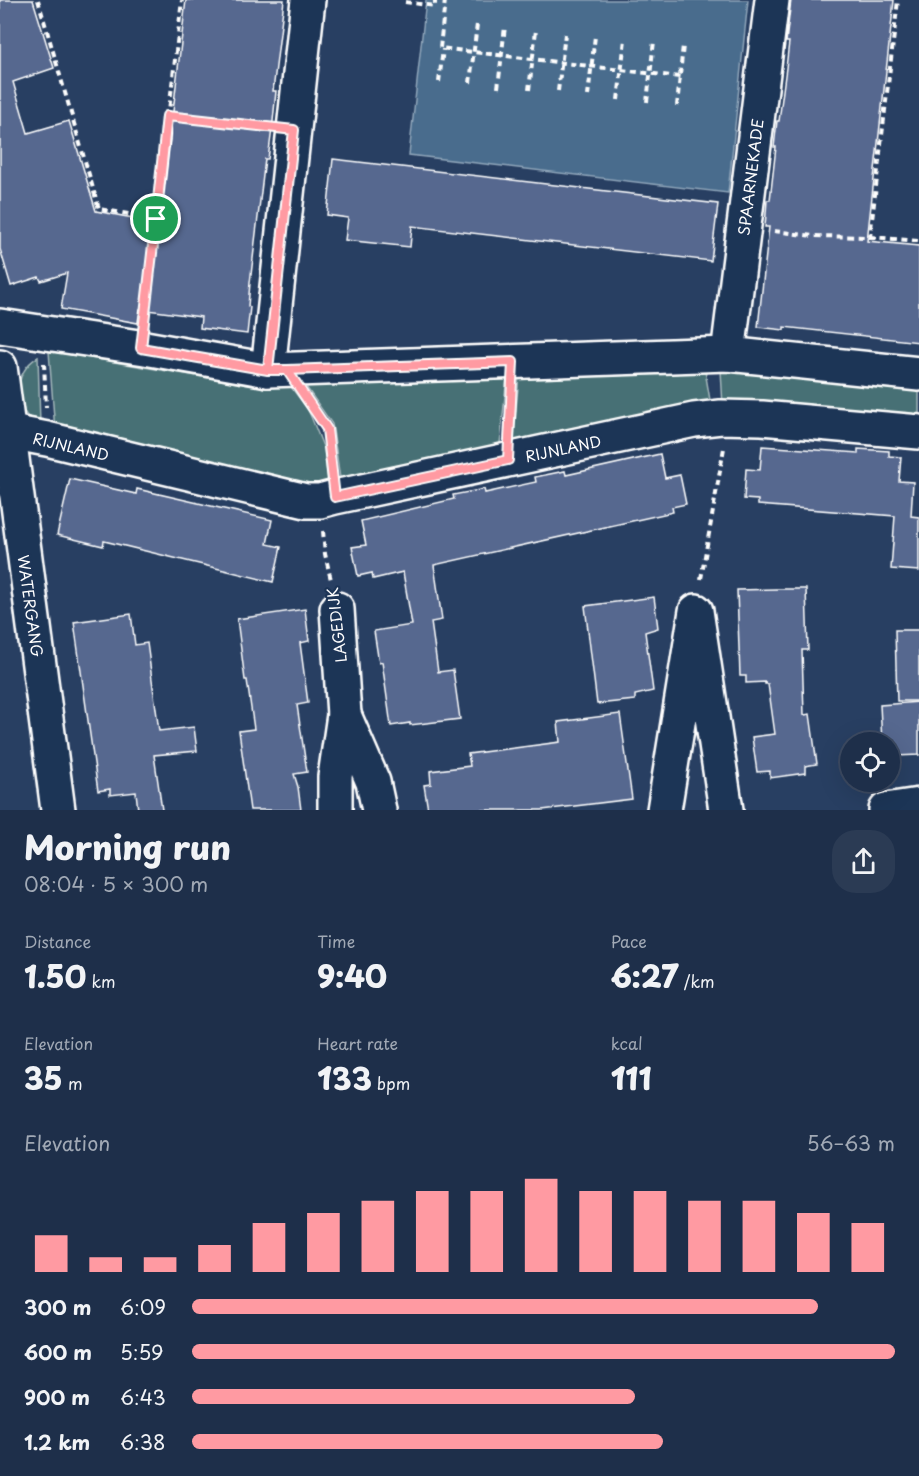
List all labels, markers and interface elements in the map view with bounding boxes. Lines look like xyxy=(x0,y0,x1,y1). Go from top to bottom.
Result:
street label: SPAARNEKADE xyxy=(731,117,769,237)
pin xyxy=(130,193,181,244)
icon: arrive xyxy=(139,202,172,235)
street label: RIJNLAND xyxy=(31,426,111,466)
street label: RIJNLAND xyxy=(523,429,603,467)
street label: WATERGANG xyxy=(12,553,50,659)
street label: LAGEDIJK xyxy=(320,586,352,664)
map controls xyxy=(840,732,900,792)
button: locate xyxy=(840,732,900,792)
text: Morning run xyxy=(24,821,231,871)
button: share xyxy=(832,830,895,893)
text: 08:04 · 5 × 300 m xyxy=(24,869,208,899)
text: Distance xyxy=(24,929,91,953)
text: Time xyxy=(317,929,355,953)
text: Pace xyxy=(611,929,647,953)
text: 1.50 xyxy=(24,953,86,998)
text: 9:40 xyxy=(317,953,387,998)
text: 6:27 xyxy=(611,953,679,998)
text: km xyxy=(86,969,116,993)
text: /km xyxy=(679,969,714,993)
text: Elevation xyxy=(24,1031,93,1055)
text: Heart rate xyxy=(317,1031,398,1055)
text: kcal xyxy=(611,1031,643,1055)
text: 35 xyxy=(24,1055,63,1100)
text: 133 xyxy=(317,1055,372,1100)
text: 111 xyxy=(611,1055,651,1100)
text: m xyxy=(63,1071,83,1095)
text: bpm xyxy=(372,1071,410,1095)
text: Elevation xyxy=(24,1128,110,1158)
text: 56–63 m xyxy=(807,1128,895,1158)
text: 300 m xyxy=(24,1292,92,1322)
text: 6:09 xyxy=(120,1292,166,1322)
text: 600 m xyxy=(24,1337,92,1367)
text: 5:59 xyxy=(120,1337,164,1367)
text: 900 m xyxy=(24,1382,90,1412)
text: 6:43 xyxy=(120,1382,166,1412)
text: 1.2 km xyxy=(24,1427,90,1457)
text: 6:38 xyxy=(120,1427,165,1457)

